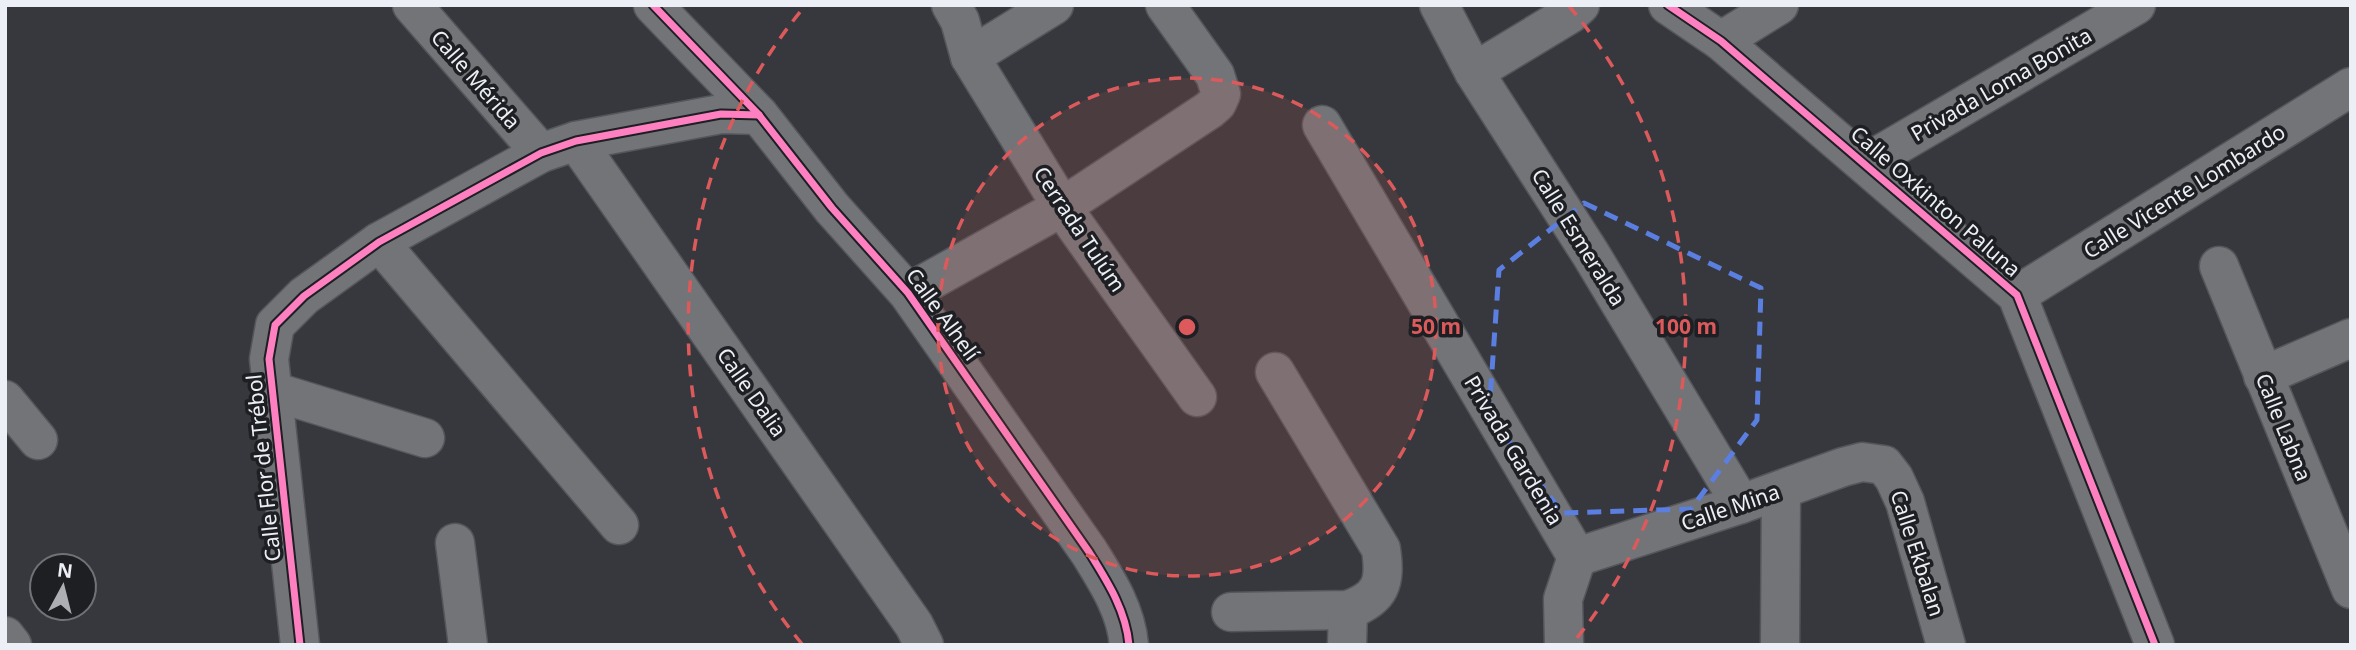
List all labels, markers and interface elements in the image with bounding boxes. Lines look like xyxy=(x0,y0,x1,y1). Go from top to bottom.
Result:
street label: Privada Loma Bonita xyxy=(1906,21,2096,147)
street label: Calle Mérida xyxy=(425,23,527,135)
street label: Calle Vicente Lombardo xyxy=(2078,117,2290,265)
street label: Calle Oxkinton Paluna xyxy=(1845,119,2027,283)
street label: Cerrada Tulúm xyxy=(1028,161,1132,297)
street label: Calle Esmeralda xyxy=(1526,163,1632,311)
street label: Calle Alhelí xyxy=(900,262,986,366)
text: 50 m xyxy=(1411,312,1461,340)
text: 100 m xyxy=(1655,312,1717,340)
centre of rings xyxy=(1175,315,1199,339)
street label: Calle Dalia xyxy=(711,342,793,442)
street label: Calle Labna xyxy=(2250,369,2318,485)
street label: Privada Gardenia xyxy=(1458,370,1570,530)
street label: Calle Flor de Trébol xyxy=(239,373,287,563)
street label: Calle Mina xyxy=(1677,477,1783,537)
street label: Calle Ekbalan xyxy=(1884,486,1952,620)
north arrow xyxy=(28,552,98,622)
text: N xyxy=(56,556,74,584)

